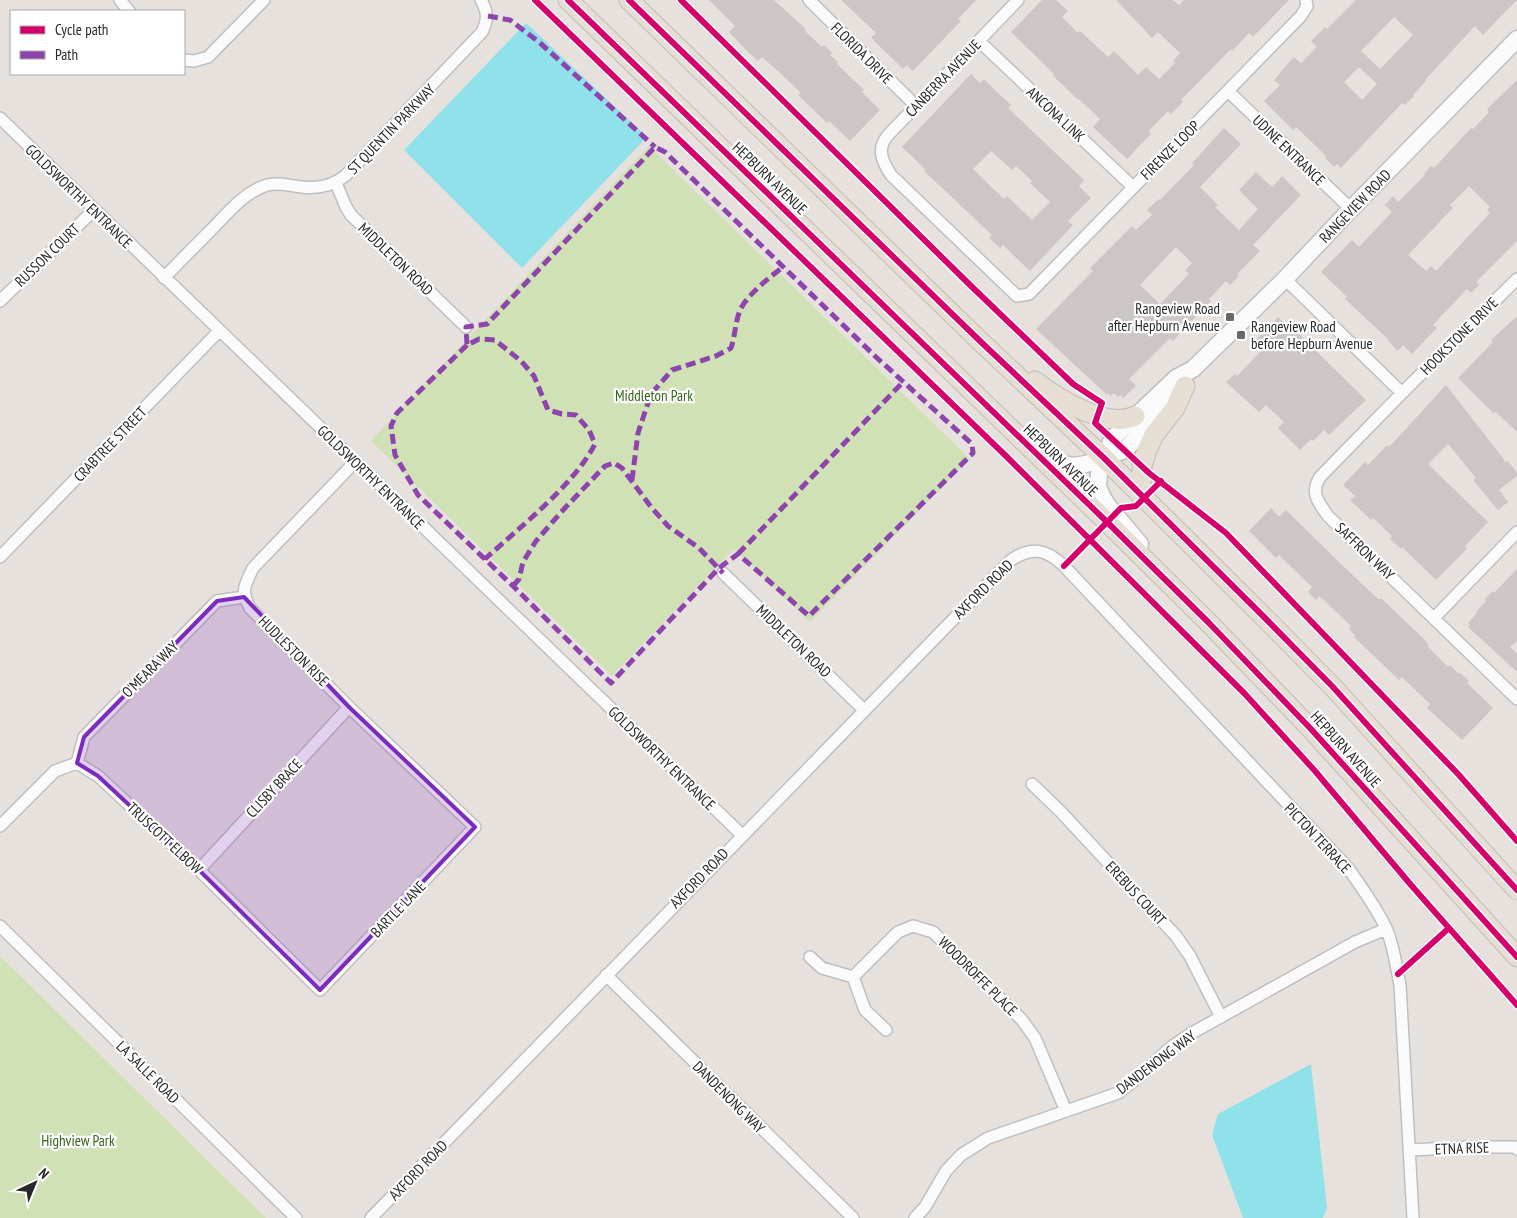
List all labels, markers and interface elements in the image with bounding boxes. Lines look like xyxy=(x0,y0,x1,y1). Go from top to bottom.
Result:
legend xyxy=(10,10,185,75)
street label: FLORIDA DRIVE xyxy=(827,18,897,88)
text: Cycle path xyxy=(55,20,108,39)
street label: CANBERRA AVENUE xyxy=(901,35,985,121)
text: Path xyxy=(55,45,78,64)
street label: ST QUENTIN PARKWAY xyxy=(343,80,439,178)
street label: ANCONA LINK xyxy=(1023,82,1090,146)
street label: UDINE ENTRANCE xyxy=(1249,111,1329,189)
street label: FIRENZE LOOP xyxy=(1136,116,1204,184)
street label: HEPBURN AVENUE xyxy=(729,138,811,218)
street label: GOLDSWORTHY ENTRANCE xyxy=(21,140,137,252)
street label: RANGEVIEW ROAD xyxy=(1315,165,1395,247)
street label: RUSSON COURT xyxy=(10,219,84,291)
street label: MIDDLETON ROAD xyxy=(355,219,437,300)
street label: HOOKSTONE DRIVE xyxy=(1416,293,1502,379)
place label: Rangeview Road after Hepburn Avenue xyxy=(1108,299,1220,335)
marker: Rangeview Road after Hepburn Avenue xyxy=(1224,311,1236,323)
place label: Rangeview Road before Hepburn Avenue xyxy=(1251,317,1373,353)
marker: Rangeview Road before Hepburn Avenue xyxy=(1235,329,1247,341)
park label: Middleton Park xyxy=(615,386,693,405)
street label: CRABTREE STREET xyxy=(69,402,151,486)
street label: HEPBURN AVENUE xyxy=(1020,420,1102,500)
street label: GOLDSWORTHY ENTRANCE xyxy=(313,421,429,533)
street label: SAFFRON WAY xyxy=(1332,518,1399,584)
street label: AXFORD ROAD xyxy=(949,555,1017,623)
street label: MIDDLETON ROAD xyxy=(753,601,835,682)
street label: HUDLESTON RISE xyxy=(255,612,333,690)
street label: O'MEARA WAY xyxy=(118,636,183,701)
street label: GOLDSWORTHY ENTRANCE xyxy=(604,702,720,814)
street label: HEPBURN AVENUE xyxy=(1307,707,1385,791)
street label: CLISBY BRACE xyxy=(242,755,306,821)
street label: TRUSCOTT ELBOW xyxy=(123,798,207,878)
street label: PICTON TERRACE xyxy=(1281,799,1355,877)
street label: AXFORD ROAD xyxy=(666,844,733,912)
street label: EREBUS COURT xyxy=(1102,857,1171,929)
street label: BARTLE LANE xyxy=(366,877,430,941)
street label: WOODROFFE PLACE xyxy=(934,932,1022,1020)
street label: DANDENONG WAY xyxy=(1113,1026,1200,1098)
street label: LA SALLE ROAD xyxy=(113,1037,184,1108)
street label: DANDENONG WAY xyxy=(689,1057,769,1137)
park label: Highview Park xyxy=(41,1131,115,1150)
street label: AXFORD ROAD xyxy=(385,1136,452,1204)
street label: ETNA RISE xyxy=(1434,1138,1490,1158)
north arrow xyxy=(10,1158,60,1208)
text: N xyxy=(35,1165,53,1183)

